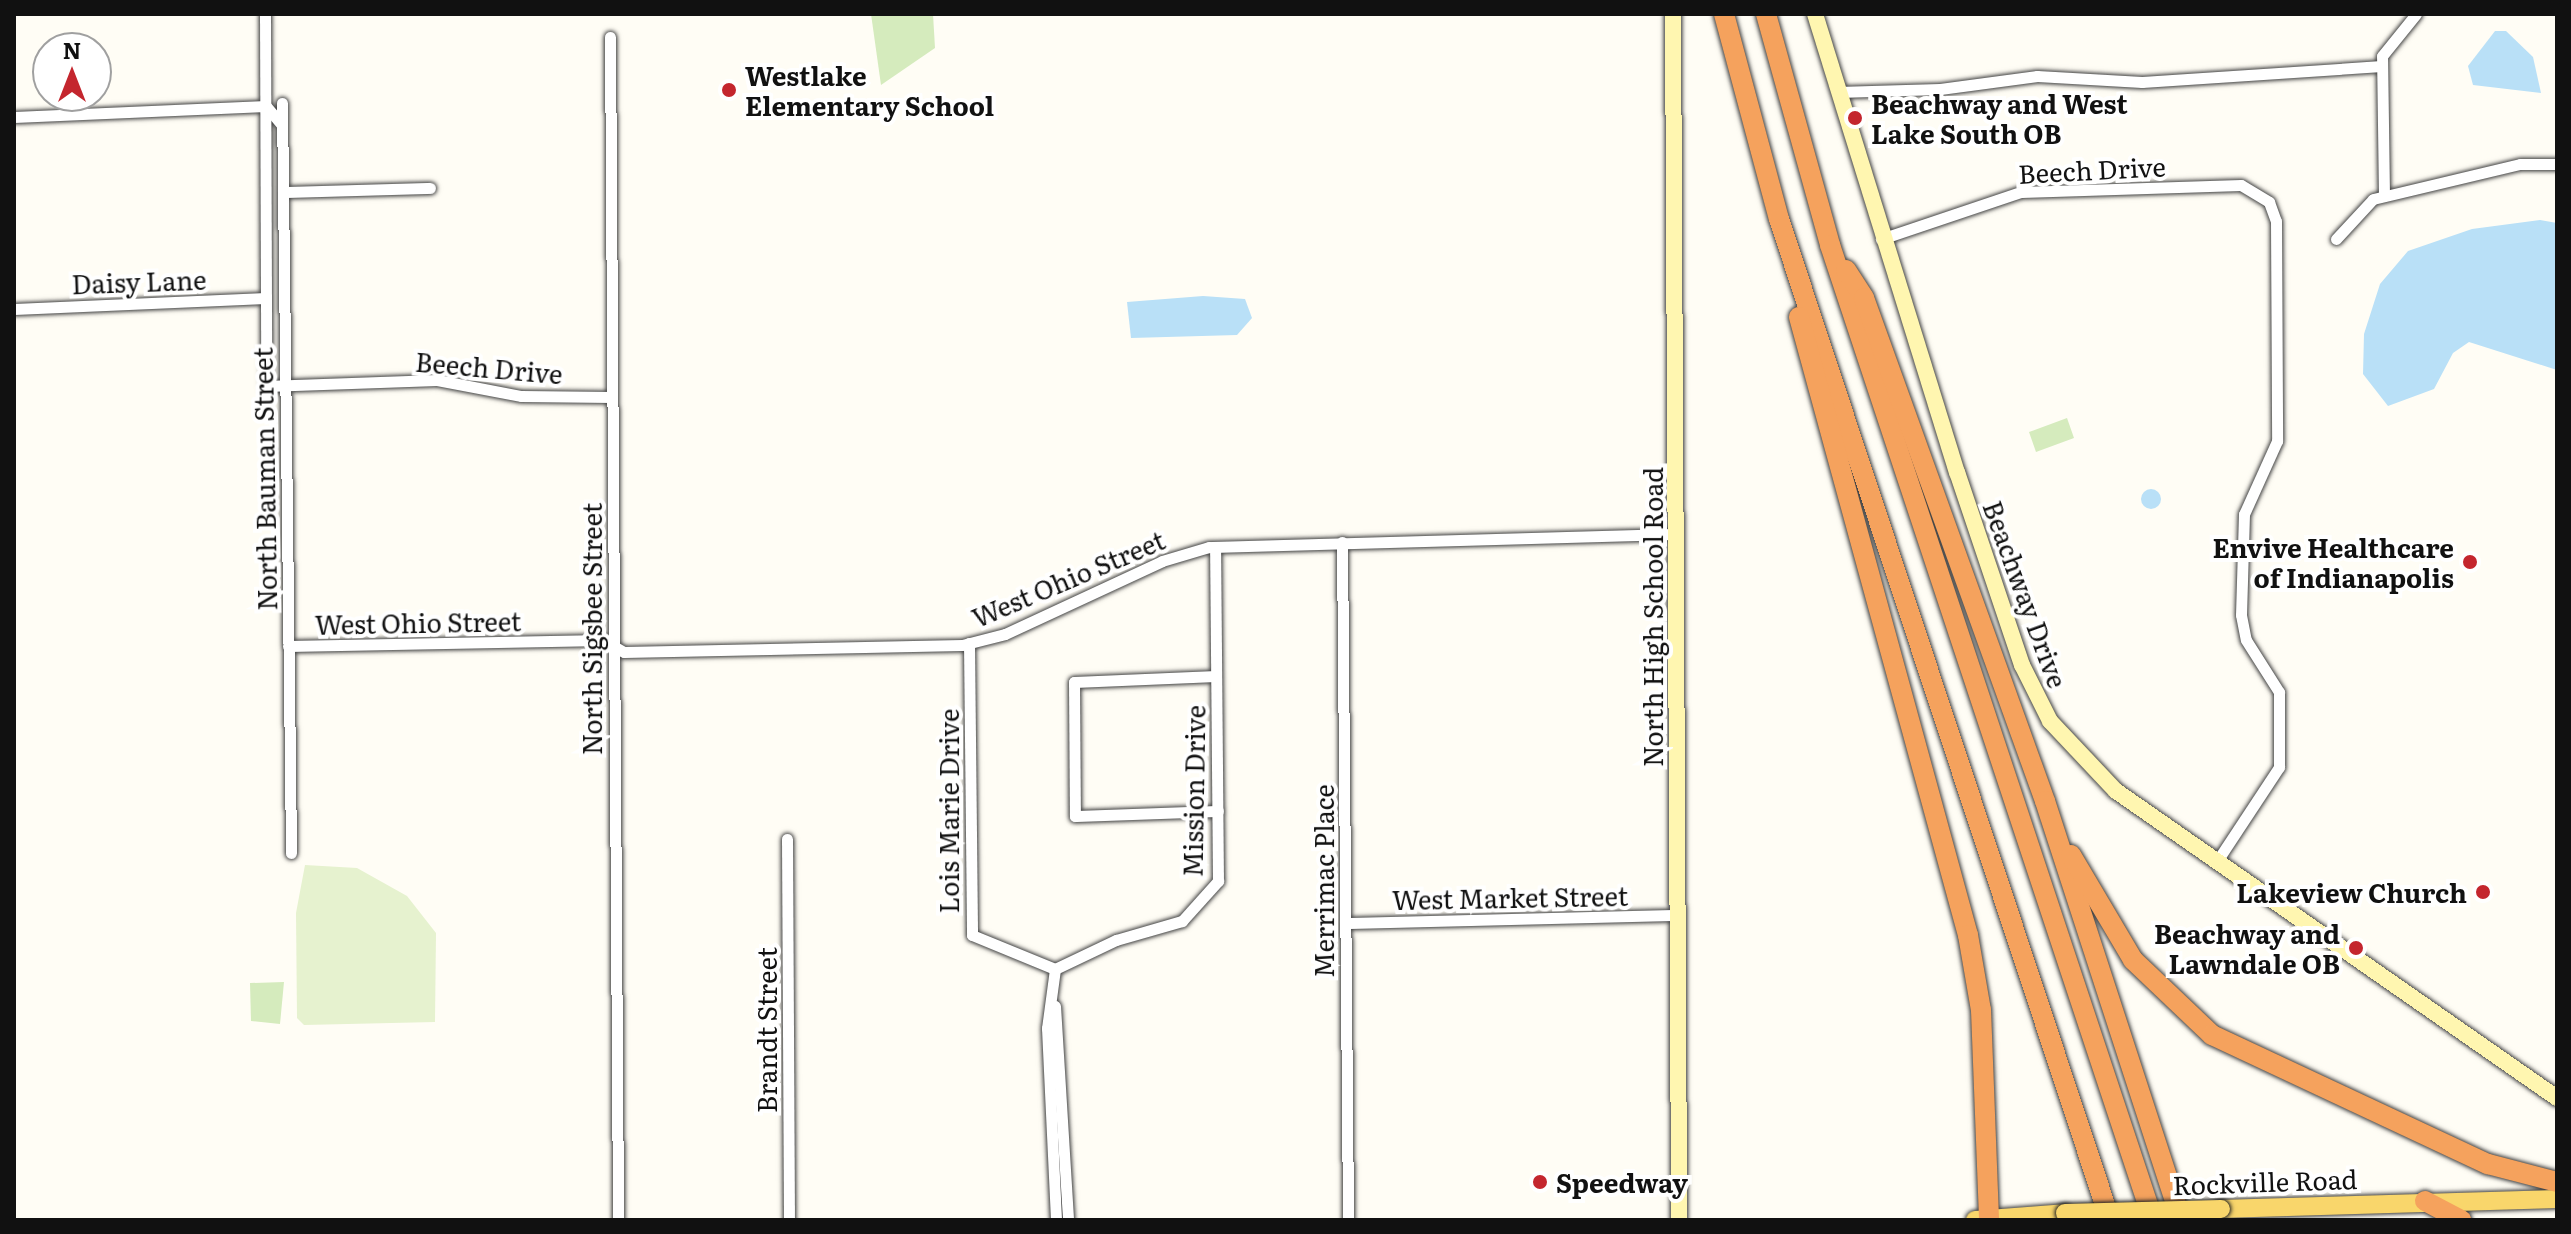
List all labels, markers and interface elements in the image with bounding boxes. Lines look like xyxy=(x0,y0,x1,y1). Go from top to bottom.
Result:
north arrow xyxy=(32,32,112,112)
text: N xyxy=(63,33,81,66)
place label: Westlake Elementary School xyxy=(745,59,994,120)
marker: Westlake Elementary School xyxy=(720,81,738,99)
place label: Beachway and West Lake South OB xyxy=(1871,87,2128,148)
marker: Beachway and West Lake South OB xyxy=(1846,109,1864,127)
street label: Beech Drive xyxy=(2017,150,2167,188)
street label: Daisy Lane xyxy=(71,263,207,299)
street label: Beech Drive xyxy=(414,345,564,389)
street label: North Bauman Street xyxy=(246,347,282,611)
street label: North High School Road xyxy=(1636,467,1668,767)
street label: Beachway Drive xyxy=(1978,496,2074,692)
street label: North Sigsbee Street xyxy=(575,503,607,755)
street label: West Ohio Street xyxy=(967,523,1169,633)
place label: Envive Healthcare of Indianapolis xyxy=(2212,531,2454,592)
marker: Envive Healthcare of Indianapolis xyxy=(2461,553,2479,571)
street label: West Ohio Street xyxy=(314,605,522,639)
street label: Mission Drive xyxy=(1176,705,1210,877)
street label: Lois Marie Drive xyxy=(932,709,964,913)
street label: Merrimac Place xyxy=(1307,784,1339,978)
place label: Lakeview Church xyxy=(2236,876,2467,908)
street label: West Market Street xyxy=(1392,879,1628,915)
marker: Lakeview Church xyxy=(2474,883,2492,901)
place label: Beachway and Lawndale OB xyxy=(2154,917,2340,978)
marker: Beachway and Lawndale OB xyxy=(2347,939,2365,957)
street label: Brandt Street xyxy=(750,947,782,1113)
street label: Rockville Road xyxy=(2172,1162,2358,1200)
place label: Speedway xyxy=(1556,1166,1688,1198)
marker: Speedway xyxy=(1531,1173,1549,1191)

